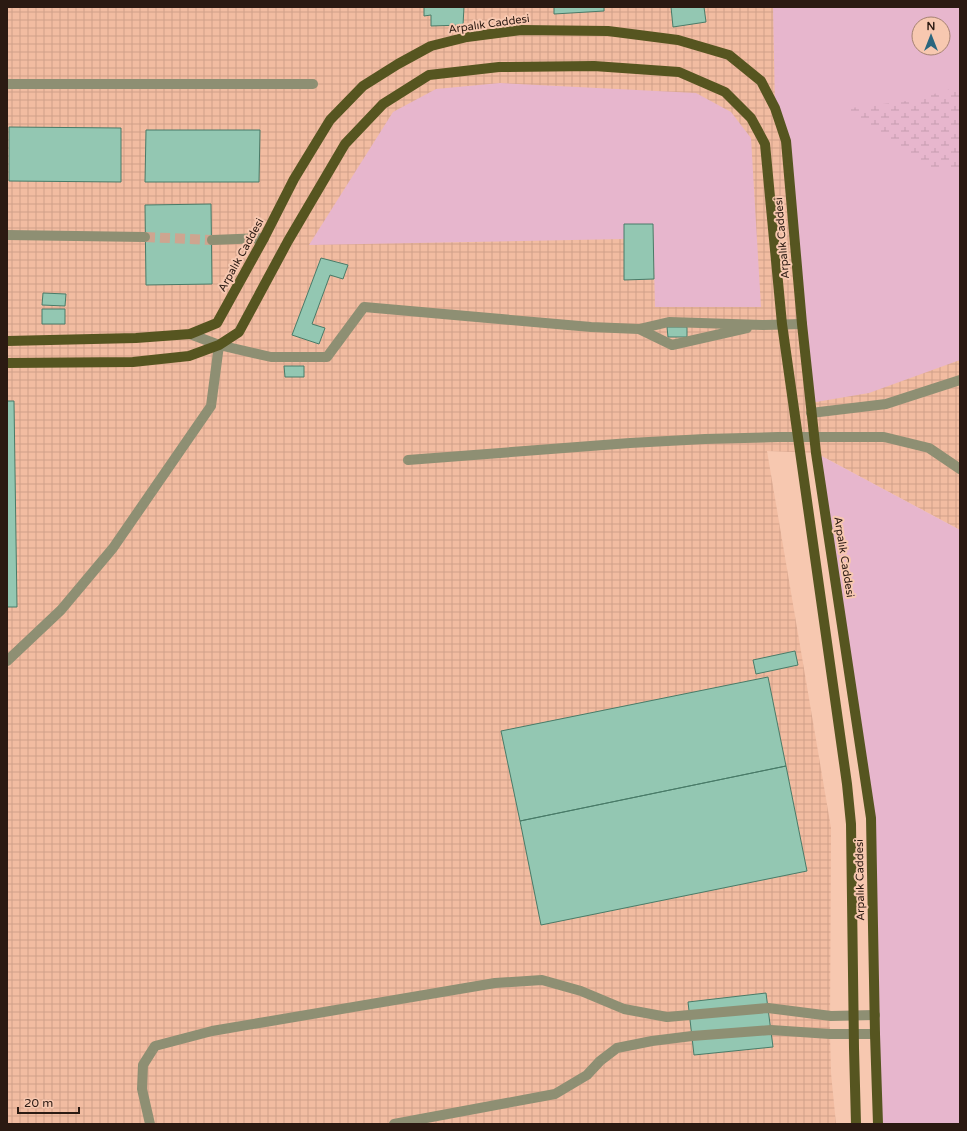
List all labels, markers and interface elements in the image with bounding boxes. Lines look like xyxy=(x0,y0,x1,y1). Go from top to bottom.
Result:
street label: Arpalık Caddesi xyxy=(448,12,530,36)
north arrow xyxy=(911,16,951,56)
text: N xyxy=(927,20,935,33)
street label: Arpalık Caddesi xyxy=(772,197,792,279)
street label: Arpalık Caddesi xyxy=(215,216,267,294)
street label: Arpalık Caddesi xyxy=(831,516,857,598)
street label: Arpalık Caddesi xyxy=(853,839,867,921)
scale bar xyxy=(18,1089,79,1115)
text: 20 m xyxy=(24,1096,53,1110)

